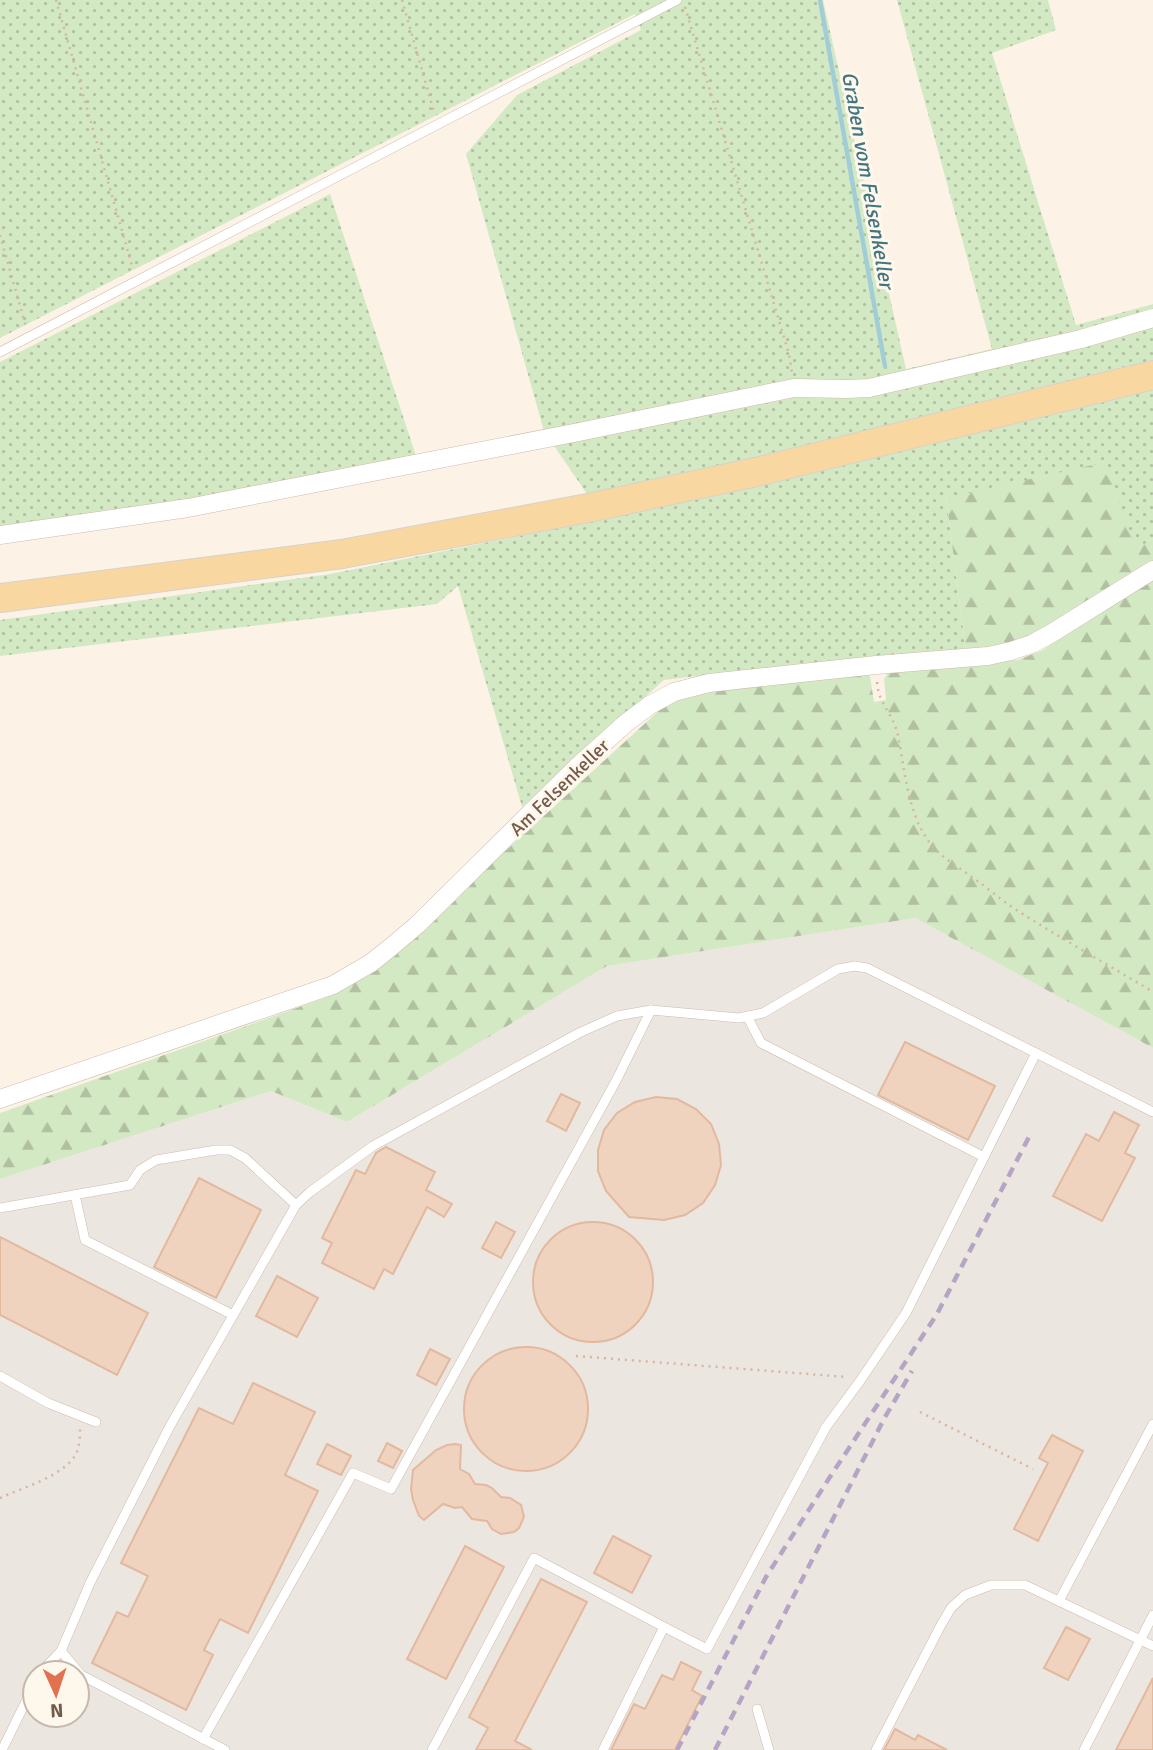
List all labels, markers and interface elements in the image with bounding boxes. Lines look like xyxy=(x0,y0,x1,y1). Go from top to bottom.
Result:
water label: Graben vom Felsenkeller xyxy=(836,69,900,294)
street label: Am Felsenkeller xyxy=(505,734,615,841)
north arrow xyxy=(21,1659,91,1729)
text: N xyxy=(50,1698,64,1722)

